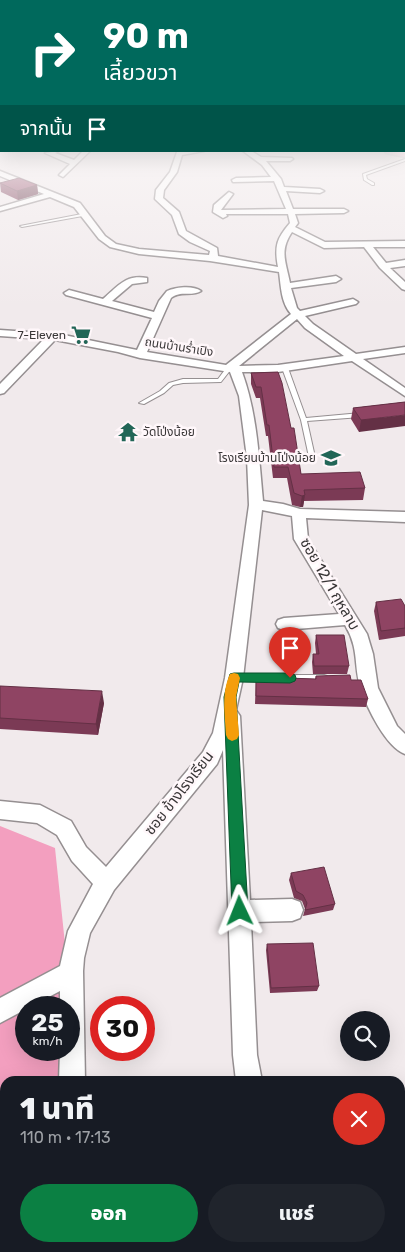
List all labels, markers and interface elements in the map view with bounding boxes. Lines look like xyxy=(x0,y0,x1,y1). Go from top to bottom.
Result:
text: 90 m xyxy=(103,15,189,57)
icon: right xyxy=(20,20,85,85)
text: เลี้ยวขวา xyxy=(103,59,178,86)
icon: arrive xyxy=(83,115,111,143)
text: จากนั้น xyxy=(20,117,73,140)
supermarket icon: 7-Eleven xyxy=(70,324,92,346)
place label: 7-Eleven xyxy=(17,328,66,342)
street label: ถนนบ้านร่ำเปิง xyxy=(144,333,215,359)
temple icon: วัดโป่งน้อย xyxy=(117,421,139,443)
place label: วัดโป่งน้อย xyxy=(143,425,195,439)
school or university icon: โรงเรียนบ้านโป่งน้อย xyxy=(320,447,342,469)
place label: โรงเรียนบ้านโป่งน้อย xyxy=(218,451,316,465)
street label: ซอย 12/1 กุหลาบ xyxy=(296,535,364,633)
pin xyxy=(269,627,311,678)
icon: arrive xyxy=(276,634,304,662)
street label: ซอย ข้างโรงเรียน xyxy=(141,747,217,839)
position arrow xyxy=(213,884,265,936)
speed limit sign: 30 xyxy=(90,996,155,1061)
text: 25 xyxy=(31,1008,64,1037)
map controls xyxy=(340,1011,390,1061)
button: search xyxy=(340,1011,390,1061)
text: km/h xyxy=(33,1034,62,1048)
text: 1 นาที xyxy=(20,1091,94,1127)
button: close xyxy=(333,1093,385,1145)
text: 110 m · 17:13 xyxy=(20,1128,111,1147)
button: ออก xyxy=(20,1184,198,1242)
button: แชร์ xyxy=(208,1184,385,1242)

